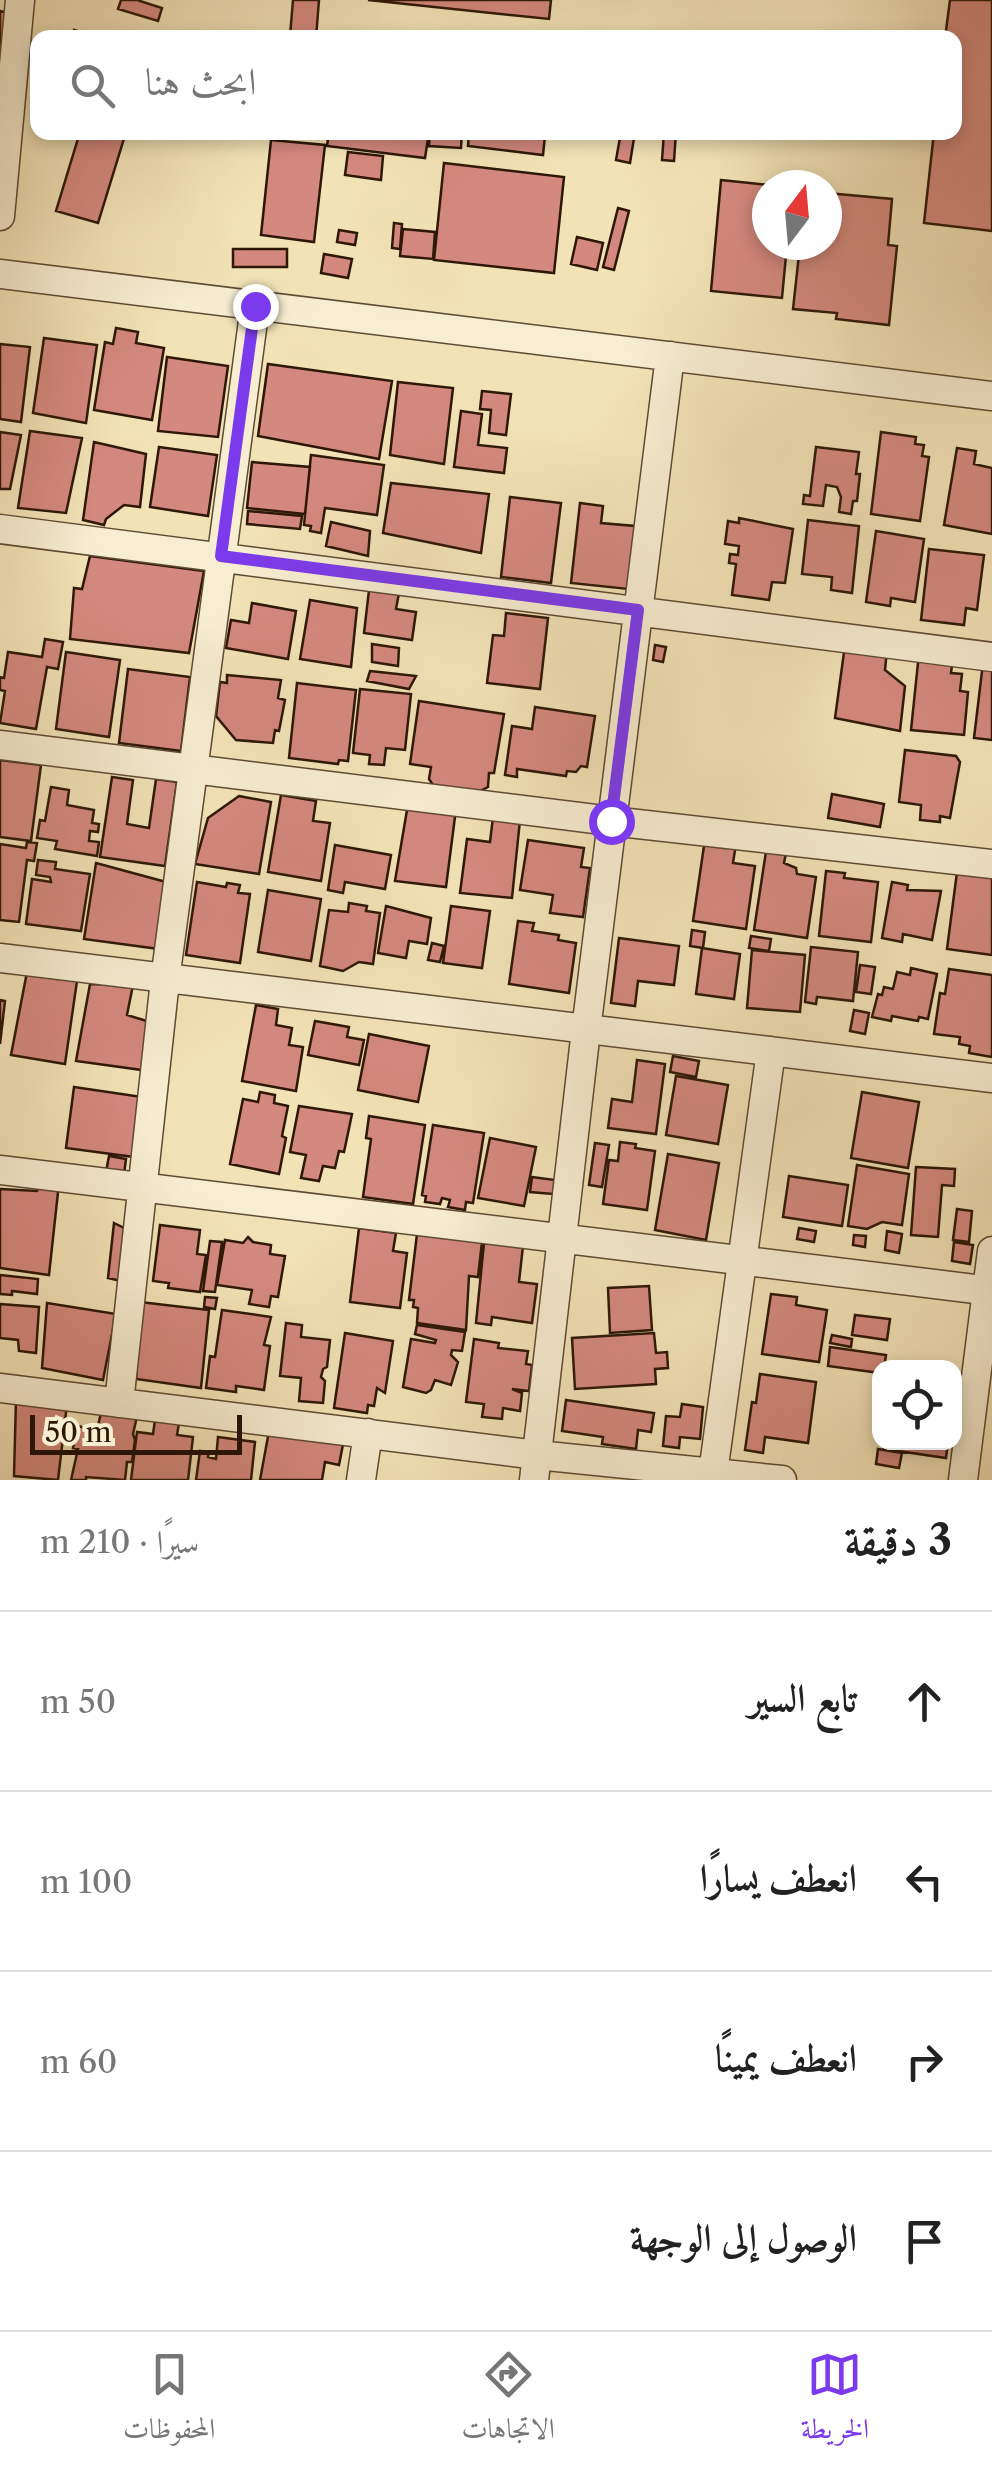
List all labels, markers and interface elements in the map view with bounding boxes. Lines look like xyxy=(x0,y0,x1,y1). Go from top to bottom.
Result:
search box xyxy=(30,30,962,140)
icon: search xyxy=(65,58,120,113)
text: ابحث هنا xyxy=(145,58,256,105)
north arrow xyxy=(752,170,842,260)
route end xyxy=(233,284,279,330)
route start xyxy=(589,799,635,845)
map controls xyxy=(872,1360,962,1450)
button: locate xyxy=(872,1360,962,1450)
scale bar xyxy=(30,1410,242,1454)
text: 50 m xyxy=(45,1415,112,1449)
text: 3 دقيقة xyxy=(844,1514,952,1566)
text: سيرًا · 210 m xyxy=(40,1522,199,1561)
text: تابع السير xyxy=(748,1674,857,1721)
icon: ahead xyxy=(897,1674,952,1729)
text: 50 m xyxy=(40,1682,116,1721)
text: انعطف يسارًا xyxy=(700,1854,857,1901)
icon: left xyxy=(897,1854,952,1909)
text: 100 m xyxy=(40,1862,132,1901)
text: انعطف يمينًا xyxy=(715,2034,857,2081)
icon: right xyxy=(897,2034,952,2089)
text: 60 m xyxy=(40,2042,117,2081)
text: الوصول إلى الوجهة xyxy=(630,2214,857,2261)
icon: arrive xyxy=(897,2214,952,2269)
tab: المحفوظات xyxy=(123,2347,215,2456)
tab: الاتجاهات xyxy=(461,2347,555,2456)
tab: الخريطة xyxy=(801,2347,869,2456)

